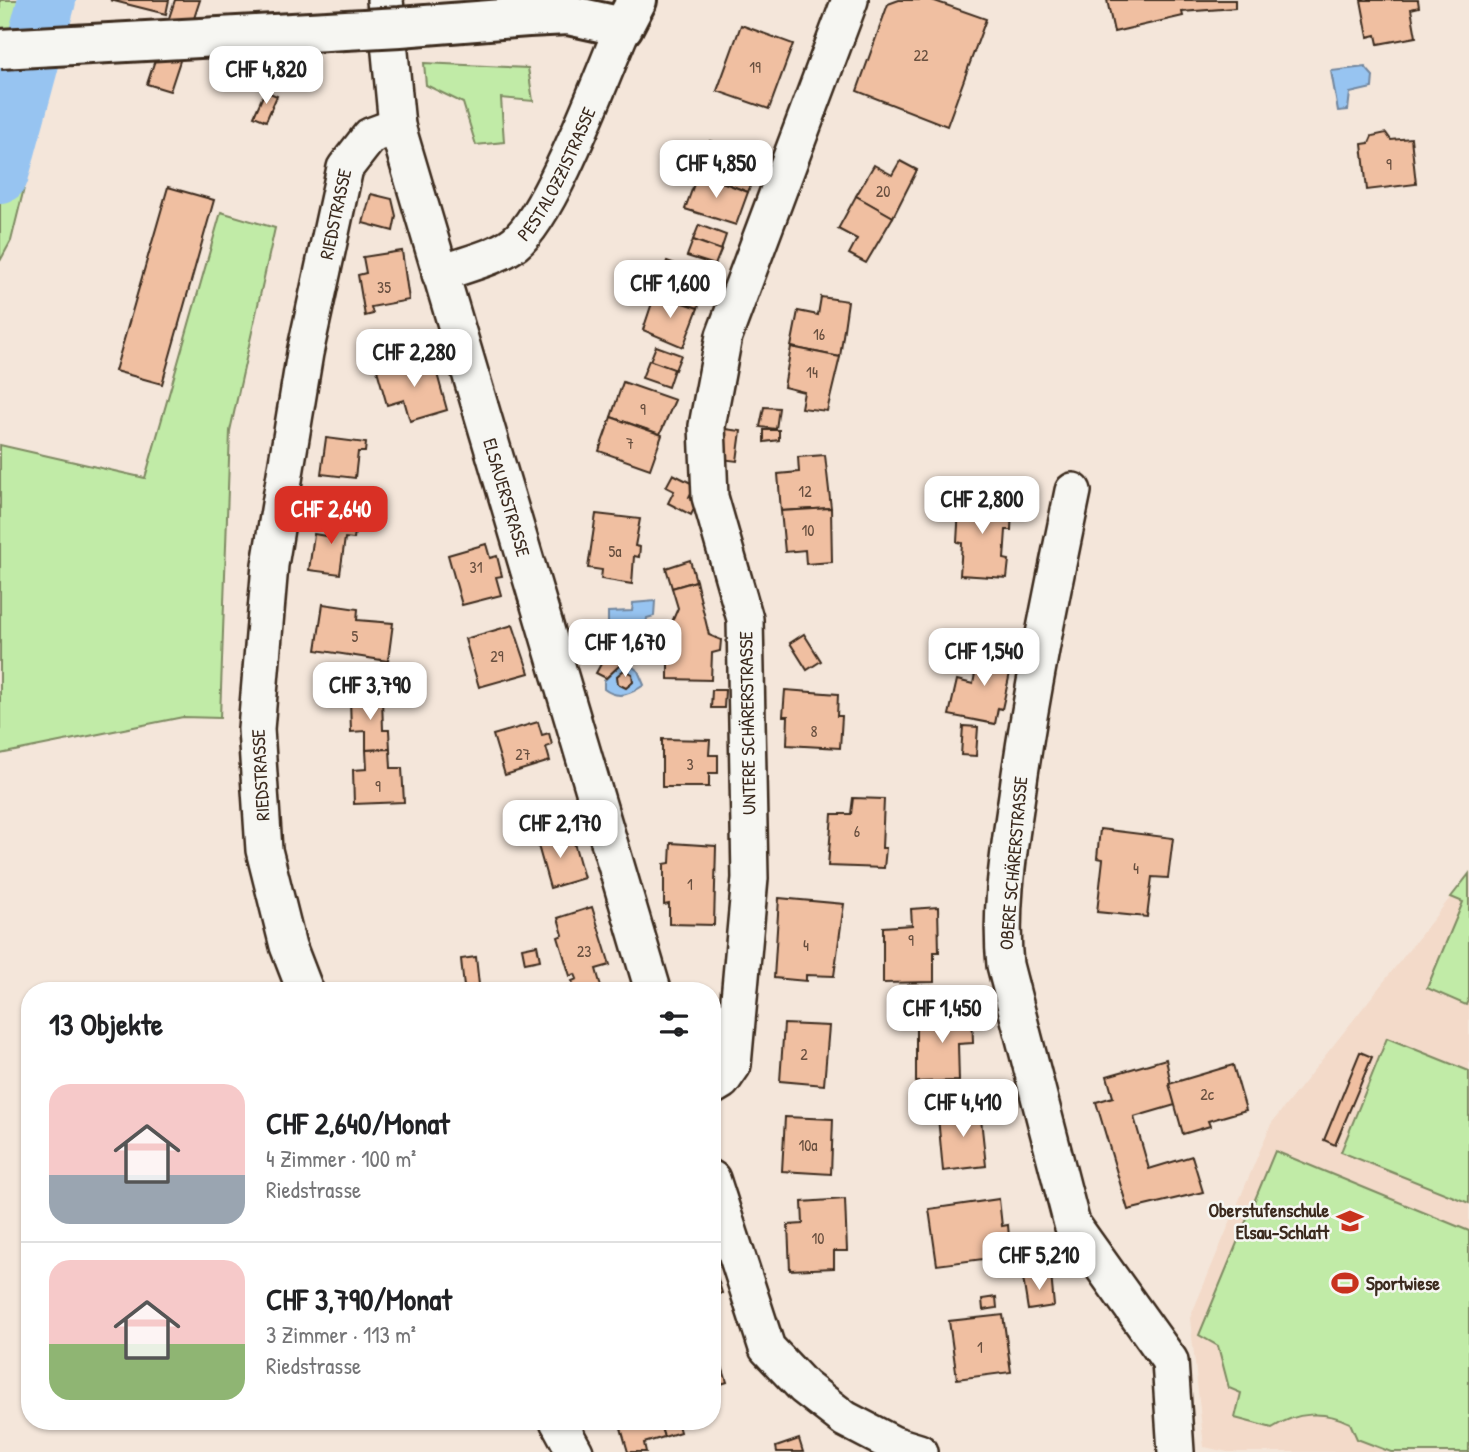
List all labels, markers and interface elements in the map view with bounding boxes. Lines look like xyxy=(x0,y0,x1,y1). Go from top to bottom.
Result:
house number: 22 xyxy=(914,44,929,66)
pin: CHF 4,820 xyxy=(186,46,346,106)
text: CHF 4,820 xyxy=(225,53,307,84)
house number: 19 xyxy=(749,56,761,78)
street label: PESTALOZZISTRASSE xyxy=(511,102,602,246)
pin: CHF 4,850 xyxy=(636,140,796,200)
text: CHF 4,850 xyxy=(676,147,756,178)
house number: 9 xyxy=(1386,153,1392,175)
street label: RIEDSTRASSE xyxy=(313,166,358,262)
house number: 20 xyxy=(876,180,890,202)
pin: CHF 1,600 xyxy=(590,260,750,320)
text: CHF 1,600 xyxy=(630,267,710,298)
house number: 35 xyxy=(377,276,391,298)
house number: 16 xyxy=(813,323,825,345)
pin: CHF 2,280 xyxy=(334,330,494,389)
text: CHF 2,280 xyxy=(372,336,456,367)
house number: 14 xyxy=(806,361,818,383)
house number: 9 xyxy=(640,398,646,420)
house number: 7 xyxy=(626,432,634,454)
street label: ELSAUERSTRASSE xyxy=(477,435,537,560)
pin: CHF 2,800 xyxy=(902,476,1062,536)
house number: 12 xyxy=(798,480,812,502)
text: CHF 2,800 xyxy=(940,483,1024,514)
pin: CHF 2,640 xyxy=(251,486,411,546)
text: CHF 2,640 xyxy=(291,493,371,524)
house number: 10 xyxy=(802,519,814,541)
house number: 5a xyxy=(608,540,622,562)
house number: 31 xyxy=(470,556,483,578)
pin: CHF 1,670 xyxy=(545,620,705,679)
house number: 5 xyxy=(352,625,359,647)
text: CHF 1,670 xyxy=(584,626,666,657)
pin: CHF 1,540 xyxy=(904,628,1064,688)
street label: UNTERE SCHÄRERSTRASSE xyxy=(732,630,762,815)
text: CHF 1,540 xyxy=(945,635,1023,666)
house number: 29 xyxy=(490,645,504,667)
pin: CHF 3,790 xyxy=(290,662,450,722)
text: CHF 3,790 xyxy=(329,669,411,700)
house number: 8 xyxy=(811,720,818,742)
street label: RIEDSTRASSE xyxy=(245,728,275,822)
house number: 27 xyxy=(515,743,531,765)
house number: 3 xyxy=(686,753,694,775)
street label: OBERE SCHÄRERSTRASSE xyxy=(992,774,1034,951)
house number: 9 xyxy=(375,775,381,797)
pin: CHF 2,170 xyxy=(480,800,640,860)
text: CHF 2,170 xyxy=(519,807,601,838)
house number: 6 xyxy=(854,820,860,842)
house number: 4 xyxy=(1133,857,1139,879)
house number: 1 xyxy=(687,873,693,895)
house number: 9 xyxy=(908,929,914,951)
house number: 4 xyxy=(803,934,809,956)
house number: 23 xyxy=(577,940,591,962)
pin: CHF 1,450 xyxy=(862,986,1022,1045)
text: CHF 1,450 xyxy=(903,992,981,1023)
text: 13 Objekte xyxy=(49,1004,163,1044)
icon: filters xyxy=(655,1005,693,1043)
house number: 2 xyxy=(800,1043,808,1065)
pin: CHF 4,410 xyxy=(883,1080,1043,1139)
house number: 2c xyxy=(1200,1083,1215,1105)
text: CHF 4,410 xyxy=(924,1086,1002,1117)
text: CHF 2,640/Monat xyxy=(266,1103,450,1143)
icon: home xyxy=(105,1112,189,1196)
house number: 10a xyxy=(798,1134,818,1156)
text: 4 Zimmer · 100 m² xyxy=(266,1143,416,1174)
text: Riedstrasse xyxy=(266,1174,361,1205)
place label: Oberstufenschule Elsau-Schlatt xyxy=(1208,1197,1330,1245)
school or university icon: Oberstufenschule Elsau-Schlatt xyxy=(1335,1206,1365,1236)
house number: 10 xyxy=(812,1227,824,1249)
pin: CHF 5,210 xyxy=(959,1232,1119,1292)
text: CHF 5,210 xyxy=(998,1239,1080,1270)
sports icon: Sportwiese xyxy=(1330,1268,1360,1298)
place label: Sportwiese xyxy=(1366,1270,1440,1297)
text: CHF 3,790/Monat xyxy=(266,1279,452,1319)
icon: home xyxy=(105,1288,189,1372)
text: 3 Zimmer · 113 m² xyxy=(266,1319,416,1350)
house number: 1 xyxy=(977,1336,983,1358)
text: Riedstrasse xyxy=(266,1350,361,1381)

